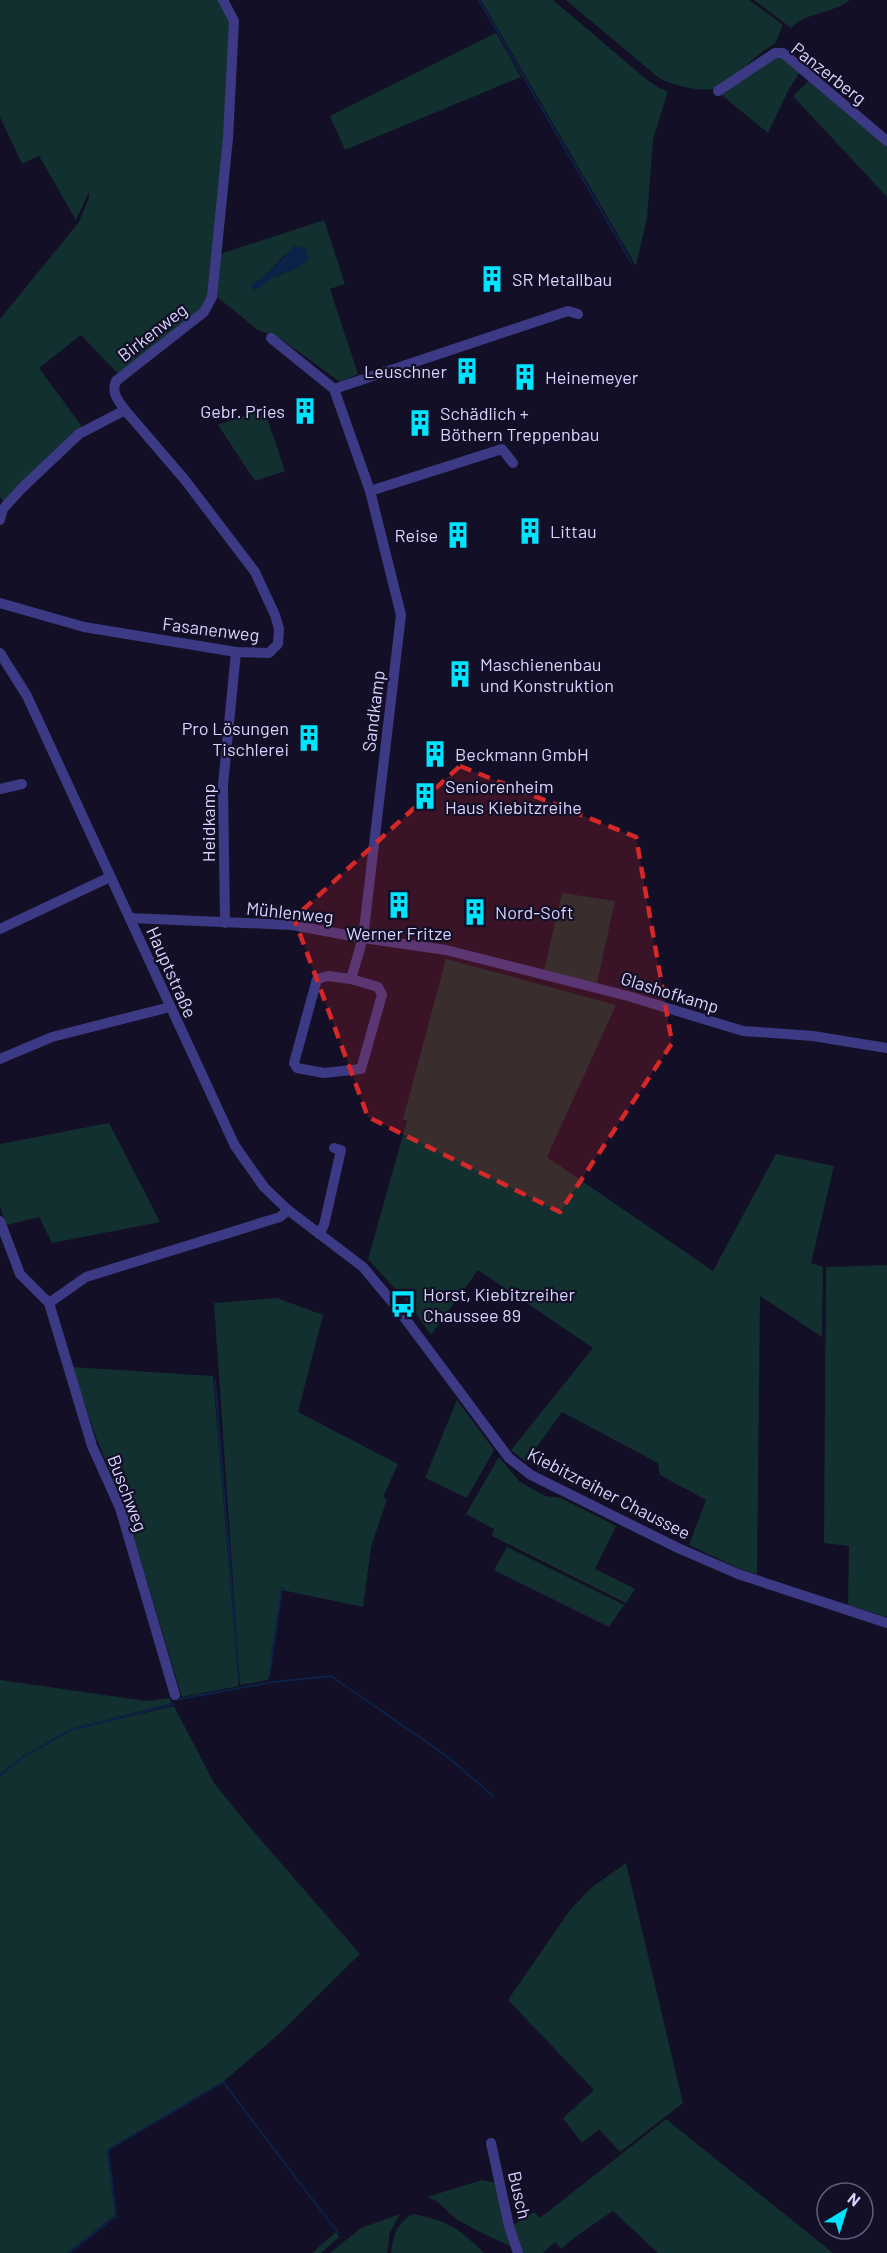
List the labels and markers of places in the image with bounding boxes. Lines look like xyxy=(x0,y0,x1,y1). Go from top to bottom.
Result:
building icon: SR Metallbau xyxy=(477,264,507,294)
place label: SR Metallbau xyxy=(512,268,612,290)
building icon: Leuschner xyxy=(452,356,482,386)
place label: Leuschner xyxy=(364,360,447,382)
building icon: Heinemeyer xyxy=(510,362,540,392)
place label: Heinemeyer xyxy=(545,366,639,388)
building icon: Gebr. Pries xyxy=(290,396,320,426)
place label: Gebr. Pries xyxy=(200,400,285,422)
place label: Schädlich + Böthern Treppenbau xyxy=(440,402,599,445)
building icon: Schädlich + Böthern Treppenbau xyxy=(405,408,435,438)
building icon: Littau xyxy=(515,516,545,546)
building icon: Reise xyxy=(443,520,473,550)
place label: Littau xyxy=(550,520,597,542)
place label: Reise xyxy=(395,524,438,546)
place label: Maschienenbau und Konstruktion xyxy=(480,653,614,696)
building icon: Maschienenbau und Konstruktion xyxy=(445,659,475,689)
place label: Pro Lösungen Tischlerei xyxy=(182,717,289,760)
building icon: Pro Lösungen Tischlerei xyxy=(294,723,324,753)
building icon: Beckmann GmbH xyxy=(420,739,450,769)
place label: Beckmann GmbH xyxy=(455,743,589,765)
place label: Seniorenheim Haus Kiebitzreihe xyxy=(445,775,582,818)
building icon: Seniorenheim Haus Kiebitzreihe xyxy=(410,781,440,811)
building icon: Werner Fritze xyxy=(384,890,414,920)
building icon: Nord-Soft xyxy=(460,897,490,927)
place label: Nord-Soft xyxy=(495,901,574,923)
place label: Werner Fritze xyxy=(346,922,452,944)
place label: Horst, Kiebitzreiher Chaussee 89 xyxy=(423,1283,576,1326)
bus stop icon: Horst, Kiebitzreiher Chaussee 89 xyxy=(388,1289,418,1319)

